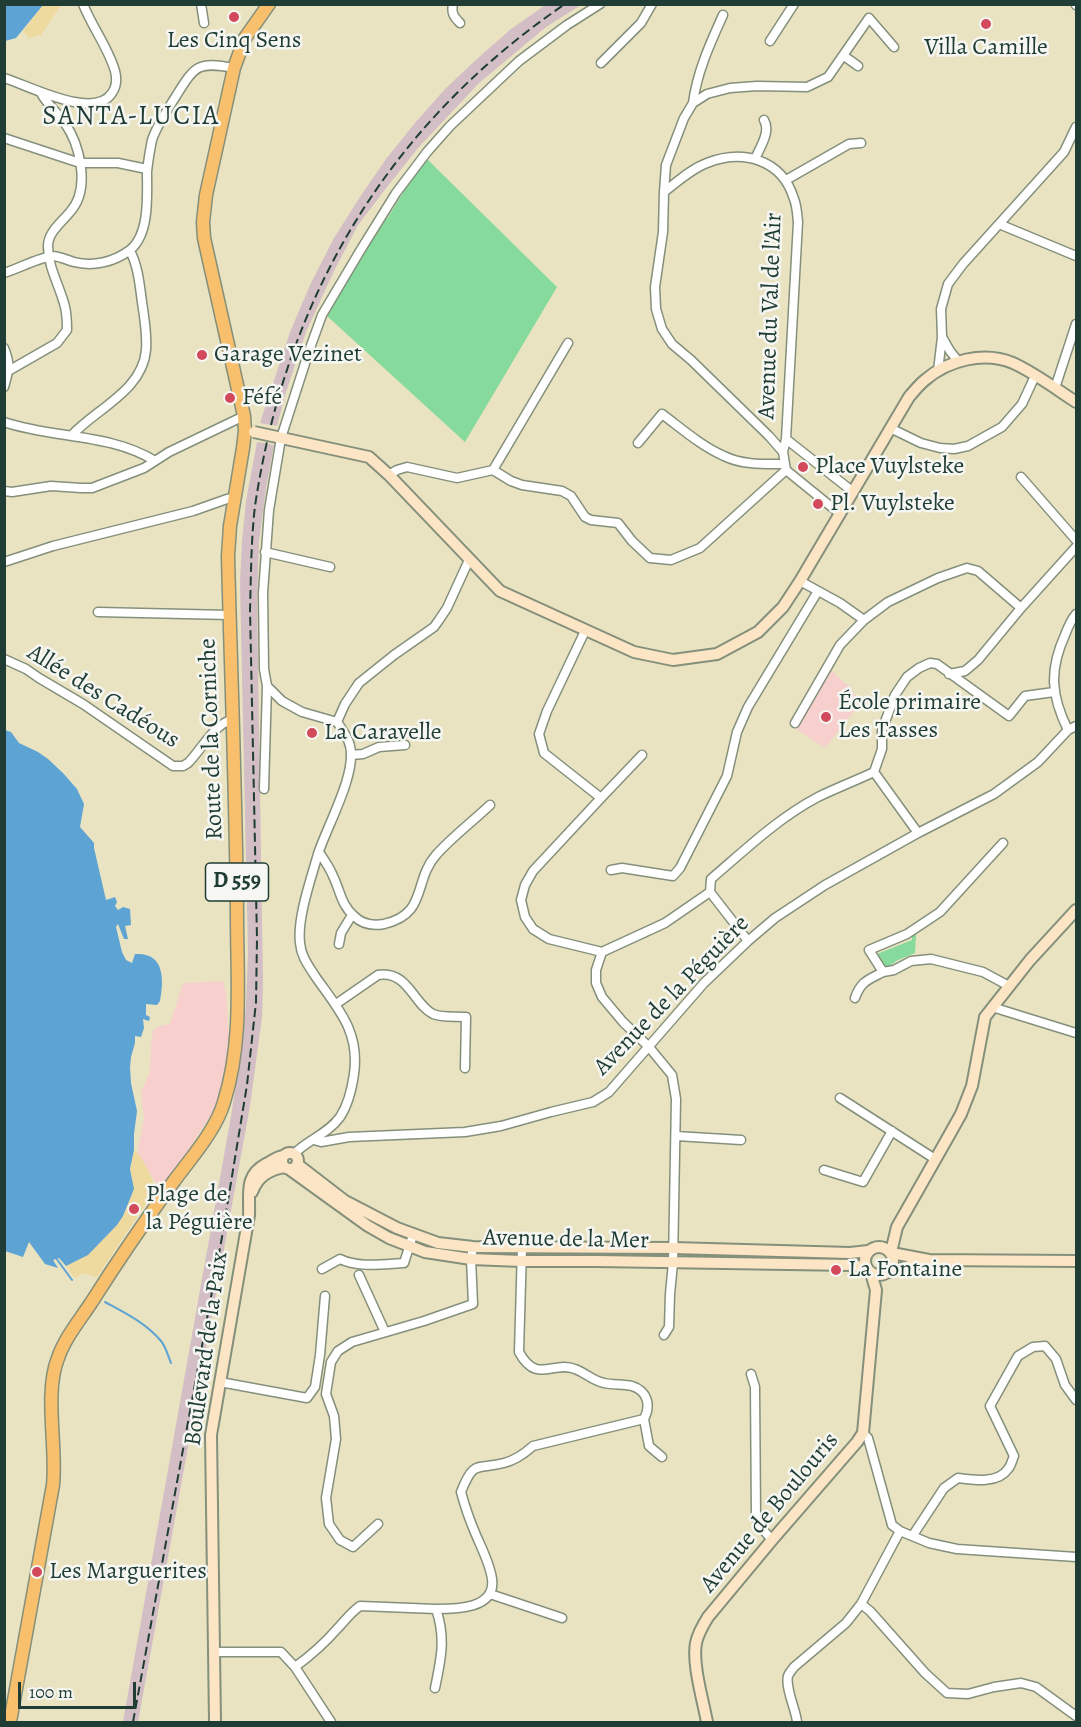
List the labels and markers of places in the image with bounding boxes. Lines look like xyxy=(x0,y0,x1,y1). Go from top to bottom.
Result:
marker: Les Cinq Sens xyxy=(227,10,241,24)
marker: Villa Camille xyxy=(979,17,993,31)
place label: Les Cinq Sens xyxy=(167,27,301,55)
place label: Villa Camille xyxy=(924,34,1048,62)
place label: Garage Vezinet xyxy=(214,341,362,369)
marker: Garage Vezinet xyxy=(195,348,209,362)
place label: Féfé xyxy=(242,384,282,412)
marker: Féfé xyxy=(223,391,237,405)
place label: Place Vuylsteke xyxy=(815,453,964,481)
marker: Place Vuylsteke xyxy=(796,460,810,474)
place label: Pl. Vuylsteke xyxy=(830,490,955,518)
marker: Pl. Vuylsteke xyxy=(811,497,825,511)
place label: École primaire Les Tasses xyxy=(838,689,981,745)
marker: École primaire Les Tasses xyxy=(819,710,833,724)
place label: La Caravelle xyxy=(324,719,442,747)
marker: La Caravelle xyxy=(305,726,319,740)
place label: Plage de la Péguière xyxy=(146,1181,253,1237)
marker: Plage de la Péguière xyxy=(127,1202,141,1216)
place label: La Fontaine xyxy=(848,1256,962,1284)
marker: La Fontaine xyxy=(829,1263,843,1277)
place label: Les Marguerites xyxy=(49,1558,207,1586)
marker: Les Marguerites xyxy=(30,1565,44,1579)

